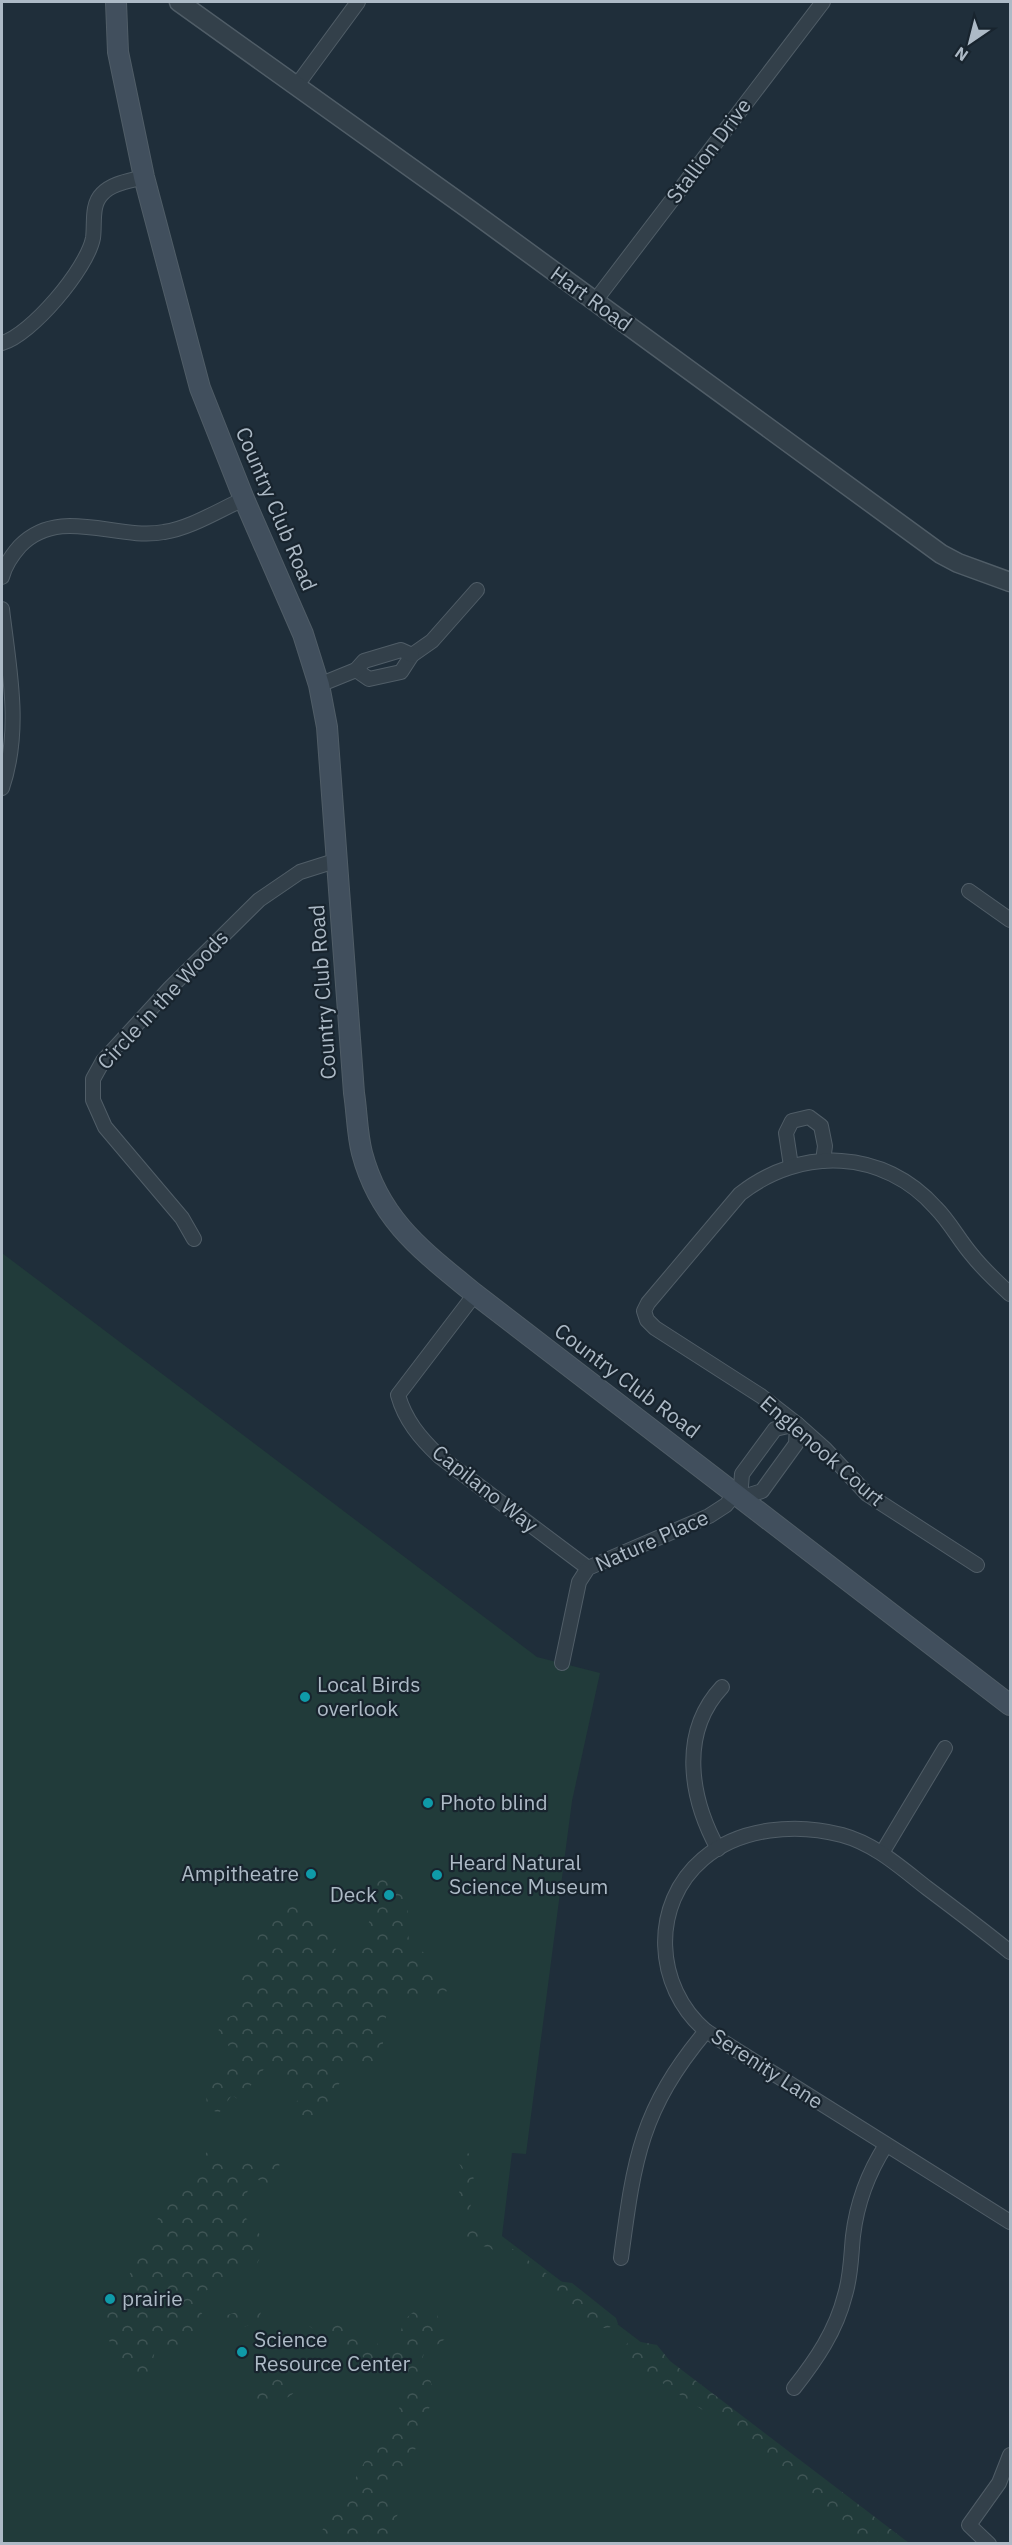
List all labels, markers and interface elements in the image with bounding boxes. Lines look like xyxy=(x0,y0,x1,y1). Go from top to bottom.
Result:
north arrow xyxy=(940,12,1000,72)
text: N xyxy=(951,43,972,66)
street label: Stallion Drive xyxy=(659,92,757,209)
street label: Hart Road xyxy=(545,259,638,337)
street label: Country Club Road xyxy=(230,422,324,595)
street label: Country Club Road xyxy=(302,904,342,1081)
street label: Circle in the Woods xyxy=(90,924,234,1075)
street label: Country Club Road xyxy=(549,1316,706,1444)
street label: Englenook Court xyxy=(755,1389,891,1512)
street label: Capilano Way xyxy=(427,1438,545,1539)
street label: Nature Place xyxy=(591,1503,713,1577)
place label: Local Birds overlook xyxy=(317,1670,420,1722)
marker: Local Birds overlook xyxy=(298,1690,312,1704)
place label: Photo blind xyxy=(440,1788,548,1816)
marker: Photo blind xyxy=(421,1796,435,1810)
place label: Heard Natural Science Museum xyxy=(449,1848,608,1900)
place label: Ampitheatre xyxy=(181,1859,299,1887)
marker: Ampitheatre xyxy=(304,1867,318,1881)
marker: Heard Natural Science Museum xyxy=(430,1868,444,1882)
place label: Deck xyxy=(330,1880,377,1908)
marker: Deck xyxy=(382,1888,396,1902)
street label: Serenity Lane xyxy=(706,2022,829,2115)
place label: prairie xyxy=(122,2284,183,2312)
marker: prairie xyxy=(103,2292,117,2306)
place label: Science Resource Center xyxy=(254,2325,410,2377)
marker: Science Resource Center xyxy=(235,2345,249,2359)

